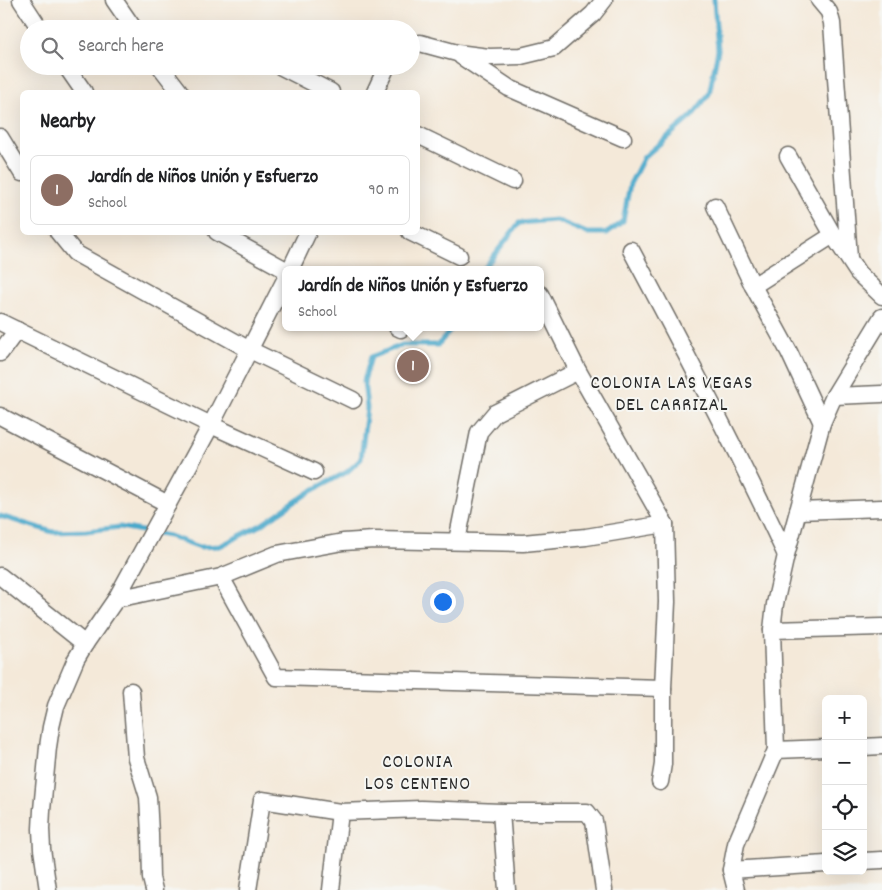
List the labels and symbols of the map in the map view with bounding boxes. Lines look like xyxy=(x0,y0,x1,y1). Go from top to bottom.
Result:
pin: 1 xyxy=(397,347,429,385)
district label: COLONIA LAS VEGAS DEL CARRIZAL xyxy=(591,371,753,420)
your location xyxy=(430,589,456,615)
district label: COLONIA LOS CENTENO xyxy=(365,750,471,799)

